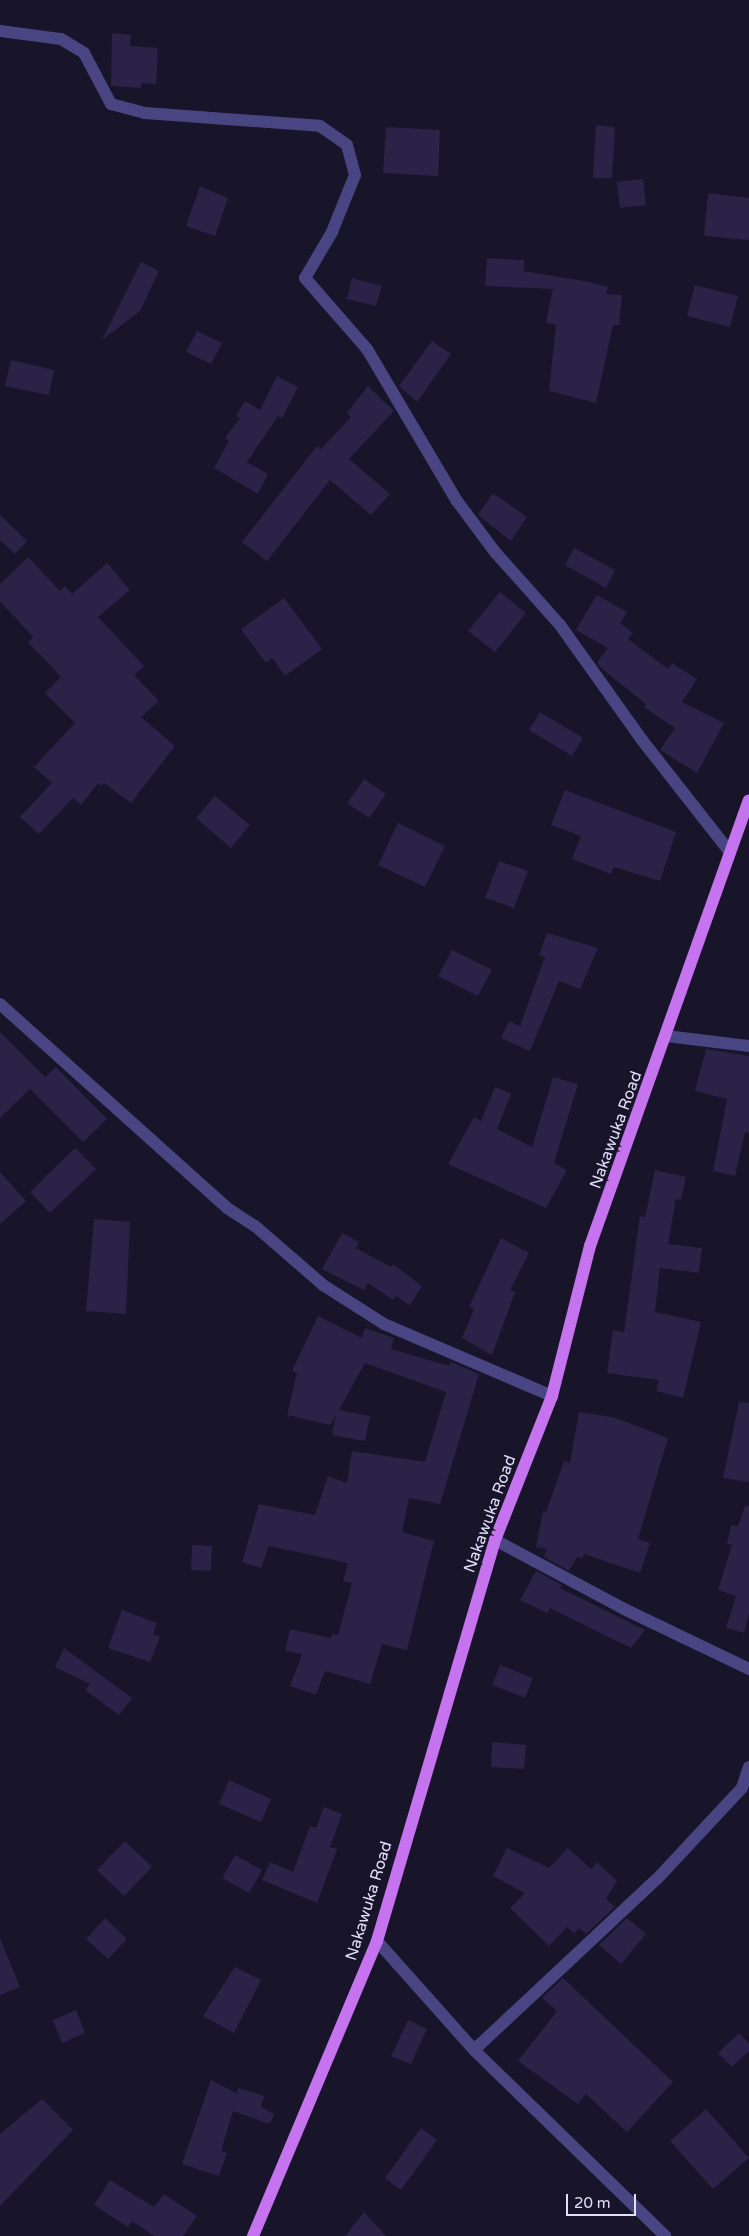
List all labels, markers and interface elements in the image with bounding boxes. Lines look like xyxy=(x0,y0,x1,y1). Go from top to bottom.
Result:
street label: Nakawuka Road xyxy=(586,1069,646,1191)
street label: Nakawuka Road xyxy=(460,1453,520,1575)
street label: Nakawuka Road xyxy=(342,1839,396,1963)
scale bar xyxy=(569,2184,639,2216)
text: 20 m xyxy=(574,2194,611,2212)

